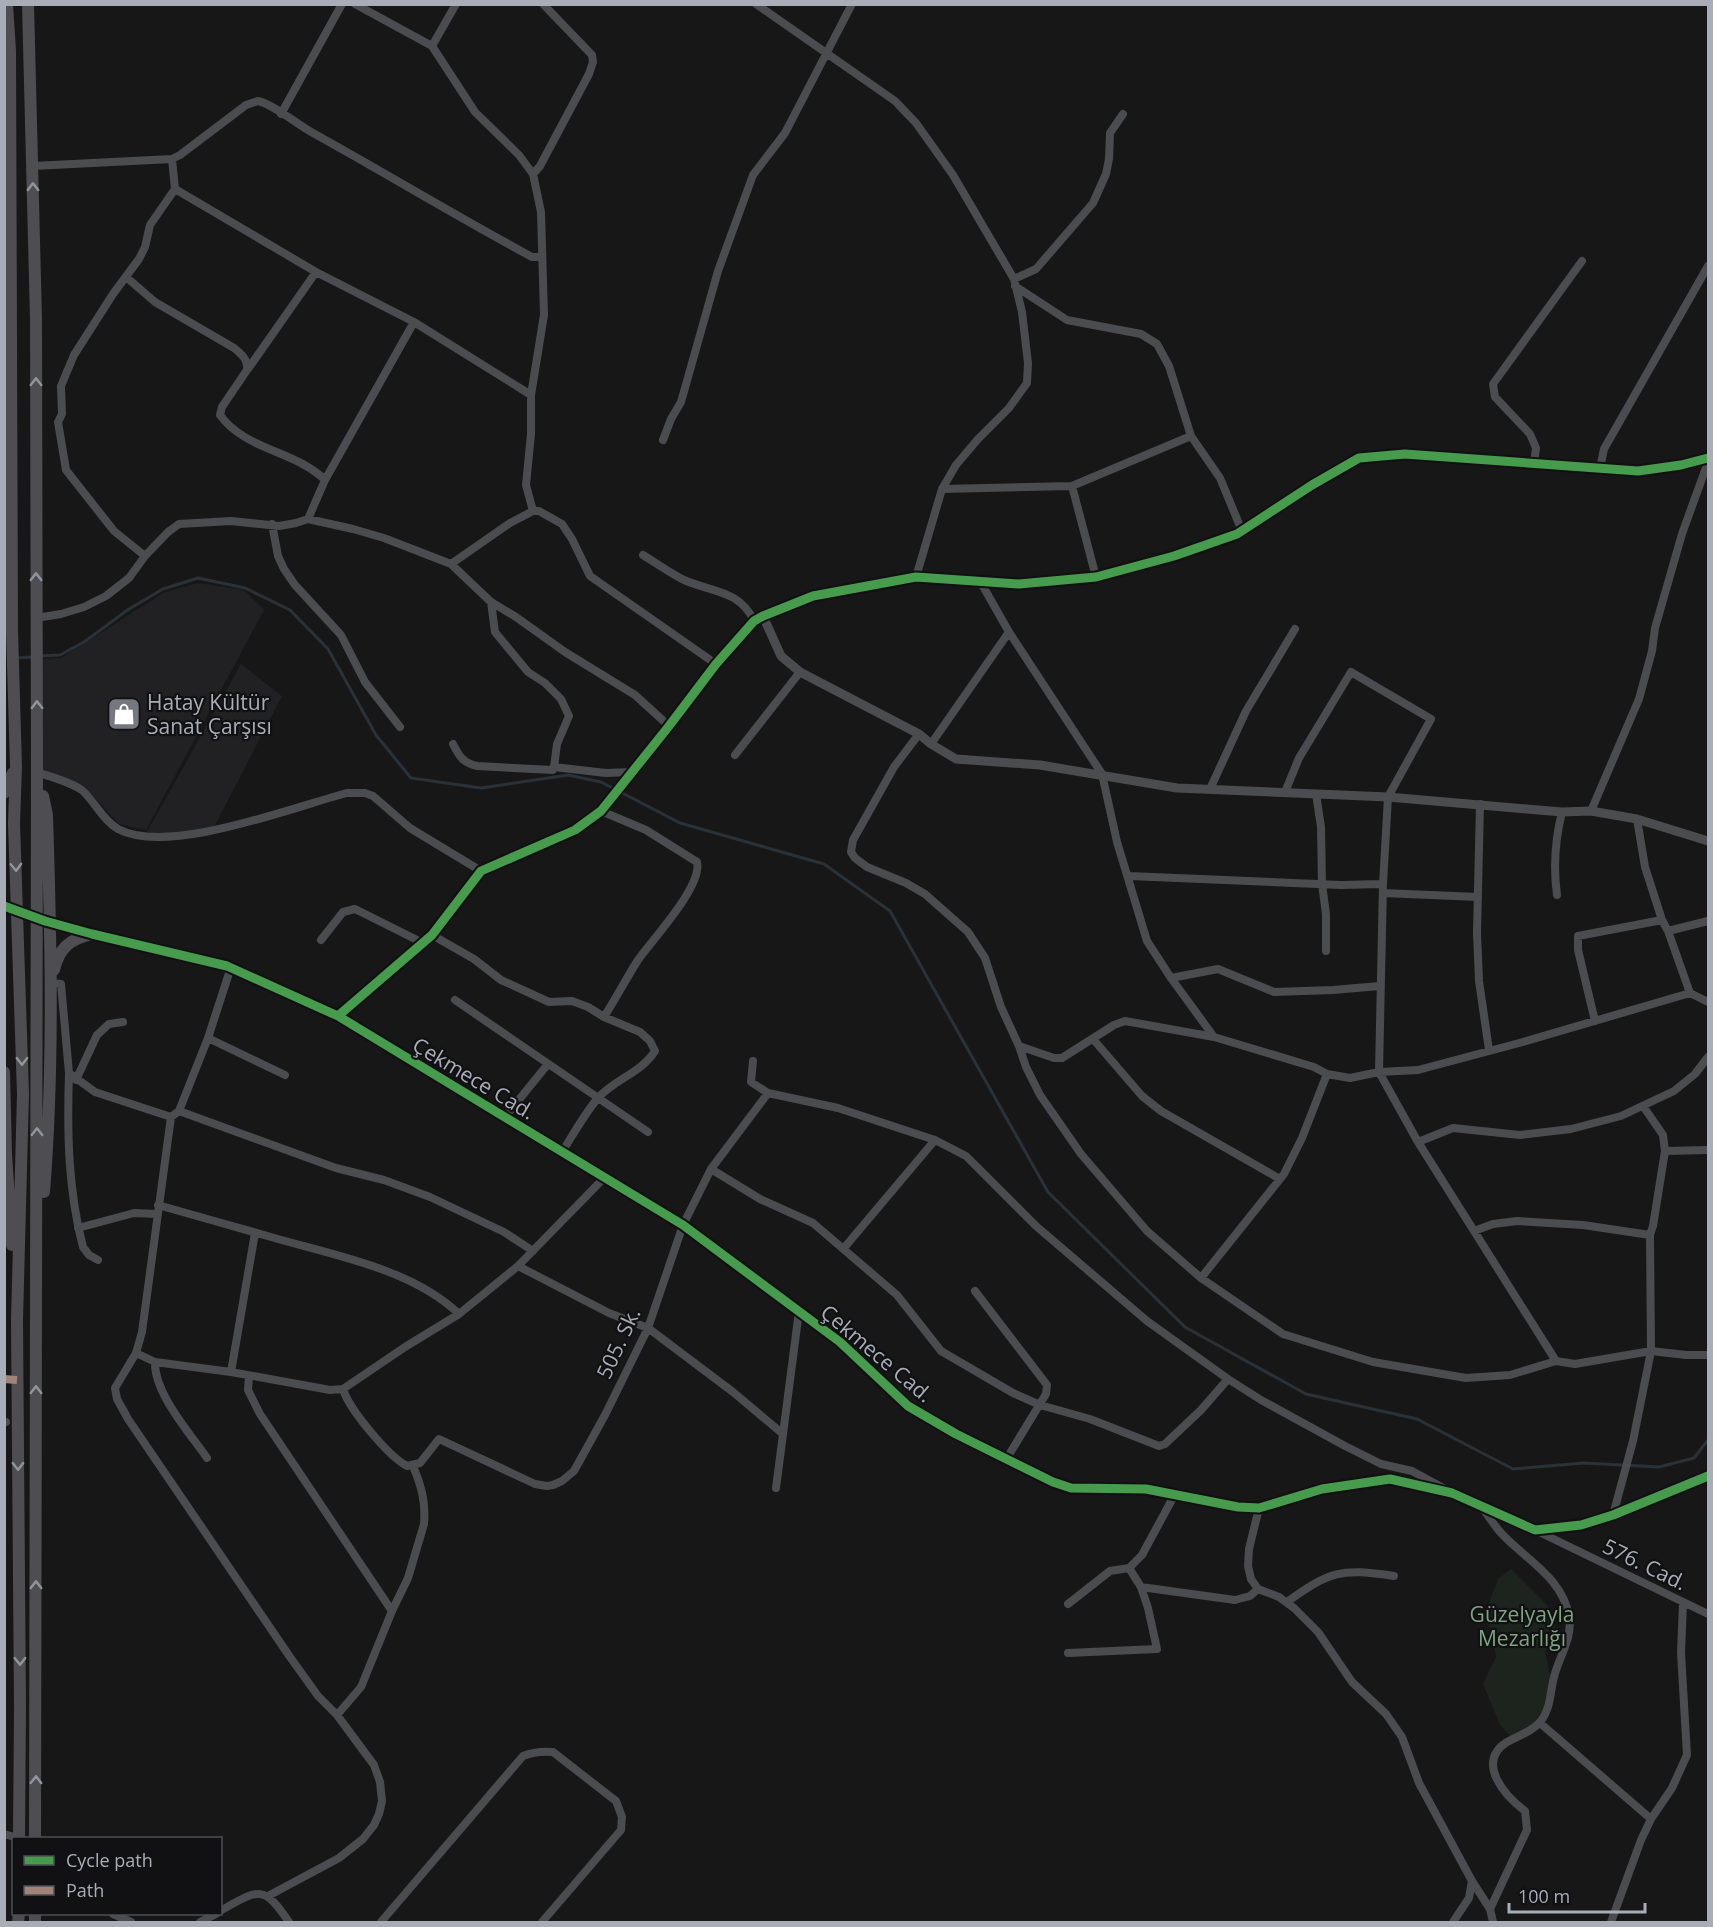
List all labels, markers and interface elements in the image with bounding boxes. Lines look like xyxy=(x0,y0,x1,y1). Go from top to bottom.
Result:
one-way arrow xyxy=(27,182,39,191)
one-way arrow xyxy=(30,377,42,386)
one-way arrow xyxy=(30,572,42,581)
place label: Hatay Kültür Sanat Çarşısı xyxy=(147,688,272,740)
shop icon: Hatay Kültür Sanat Çarşısı xyxy=(106,696,142,732)
one-way arrow xyxy=(31,700,43,709)
one-way arrow xyxy=(10,862,22,871)
street label: Çekmece Cad. xyxy=(408,1030,540,1126)
one-way arrow xyxy=(16,1057,29,1066)
one-way arrow xyxy=(31,1128,43,1137)
street label: Çekmece Cad. xyxy=(815,1298,939,1408)
street label: 505. Sk. xyxy=(589,1303,647,1383)
one-way arrow xyxy=(30,1386,42,1395)
one-way arrow xyxy=(12,1462,24,1471)
street label: 576. Cad. xyxy=(1598,1532,1692,1596)
one-way arrow xyxy=(30,1581,42,1590)
park label: Güzelyayla Mezarlığı xyxy=(1470,1600,1574,1652)
one-way arrow xyxy=(14,1657,26,1666)
one-way arrow xyxy=(30,1776,42,1785)
legend xyxy=(12,1837,222,1915)
text: Cycle path xyxy=(66,1848,153,1872)
scale bar xyxy=(1509,1876,1646,1914)
text: Path xyxy=(66,1878,104,1902)
text: 100 m xyxy=(1518,1884,1570,1908)

